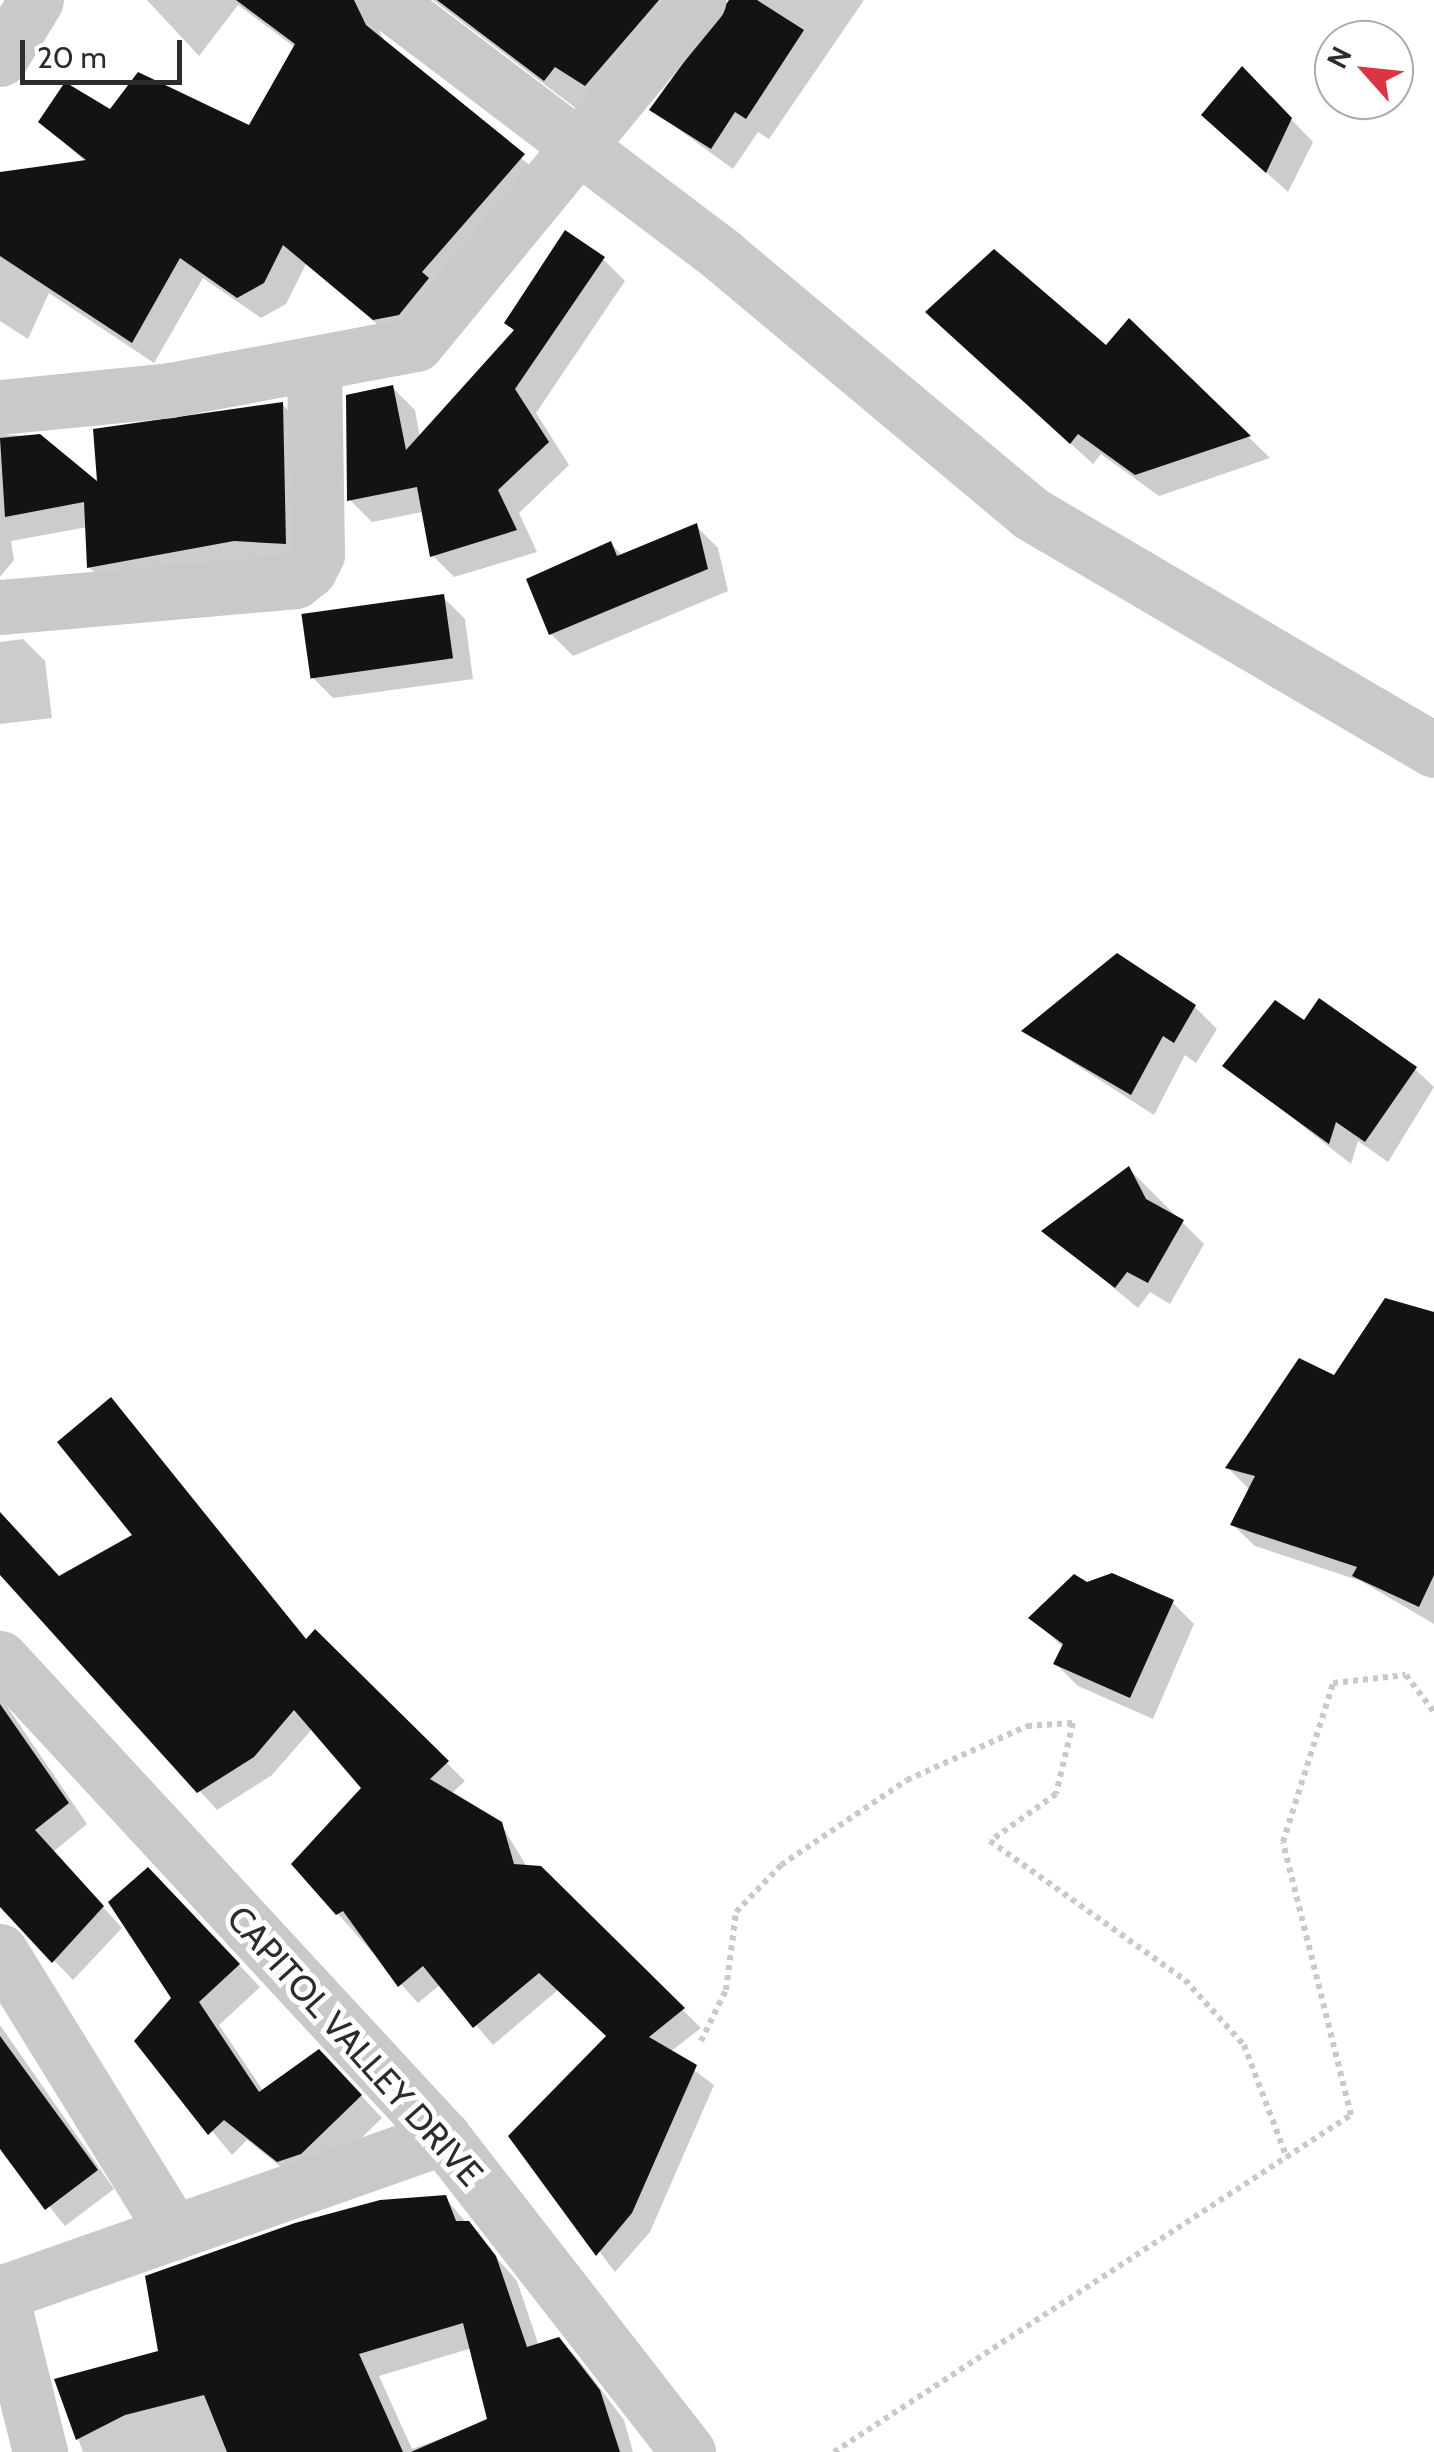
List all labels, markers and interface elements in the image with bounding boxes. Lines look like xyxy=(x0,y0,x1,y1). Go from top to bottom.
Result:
scale bar xyxy=(25,20,188,82)
north arrow xyxy=(1314,20,1414,120)
text: 20 m xyxy=(37,39,107,76)
text: N xyxy=(1319,41,1359,74)
street label: CAPITOL VALLEY DRIVE xyxy=(218,1898,492,2194)

